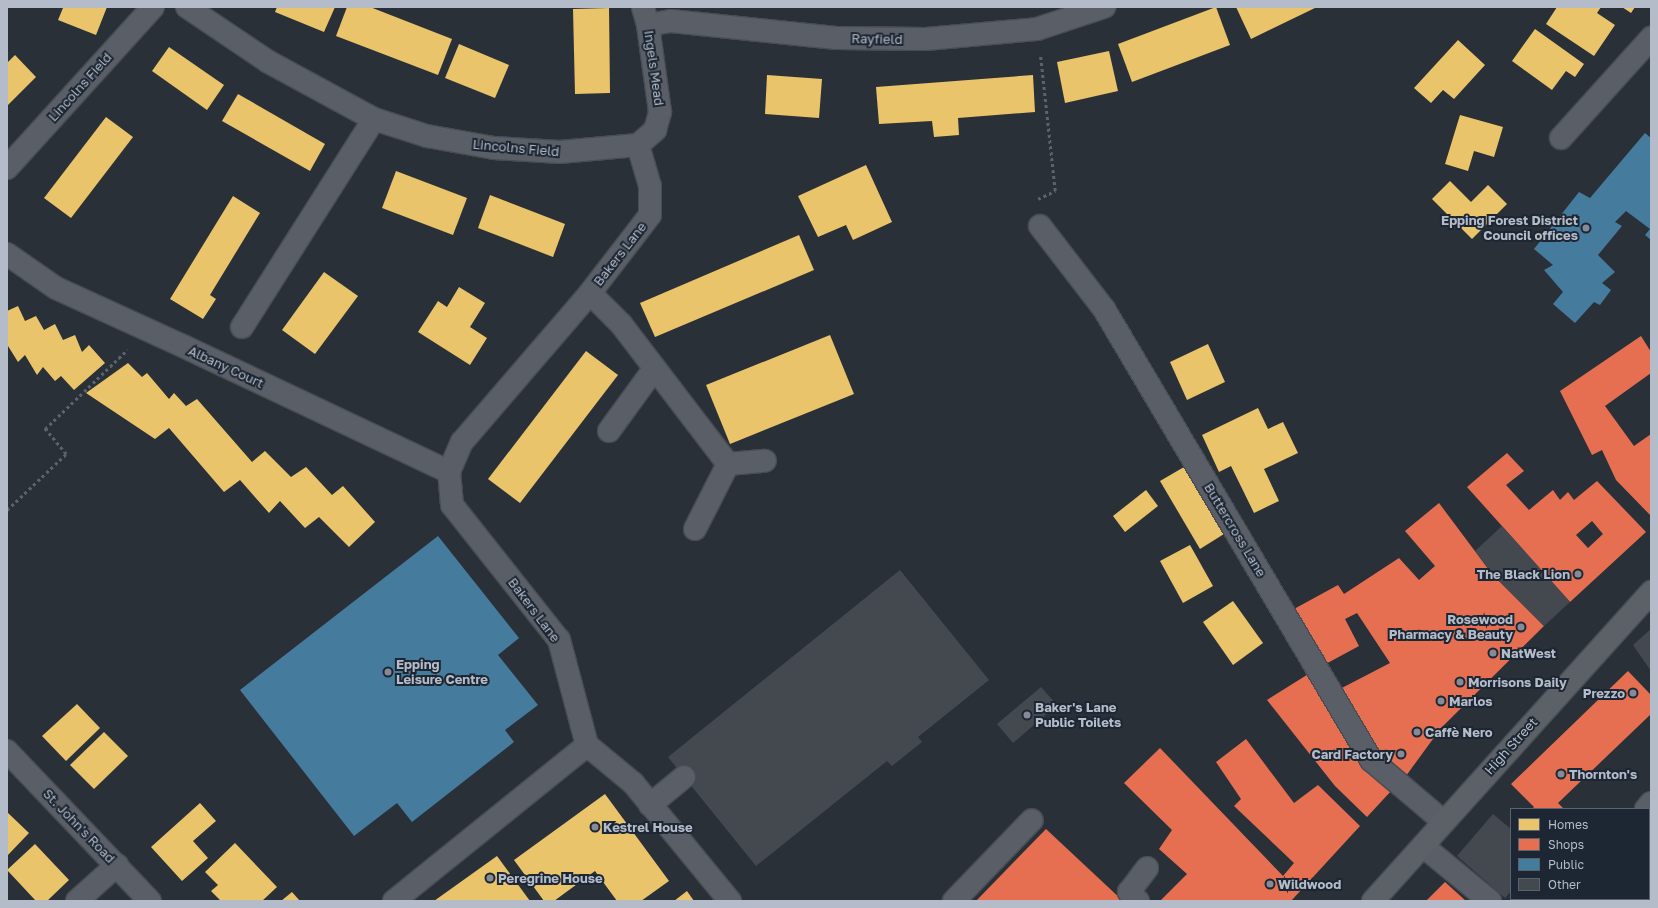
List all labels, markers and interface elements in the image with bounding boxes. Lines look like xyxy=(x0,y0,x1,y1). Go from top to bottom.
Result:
street label: Ingels Mead xyxy=(641,29,667,107)
street label: Rayfield xyxy=(851,31,903,47)
street label: Lincolns Field xyxy=(45,50,115,124)
street label: Lincolns Field xyxy=(472,136,560,160)
place label: Epping Forest District Council offices xyxy=(1441,213,1578,244)
street label: Bakers Lane xyxy=(590,219,650,289)
marker: Epping Forest District Council offices xyxy=(1581,223,1591,233)
street label: Albany Court xyxy=(186,343,266,391)
street label: Buttercross Lane xyxy=(1201,480,1269,580)
place label: The Black Lion xyxy=(1477,566,1570,582)
marker: The Black Lion xyxy=(1573,569,1583,579)
street label: Bakers Lane xyxy=(505,575,563,645)
place label: Rosewood Pharmacy & Beauty xyxy=(1389,612,1513,643)
marker: Rosewood Pharmacy & Beauty xyxy=(1516,622,1526,632)
place label: NatWest xyxy=(1501,645,1556,661)
marker: NatWest xyxy=(1488,648,1498,658)
place label: Epping Leisure Centre xyxy=(396,657,488,688)
marker: Epping Leisure Centre xyxy=(383,667,393,677)
place label: Morrisons Daily xyxy=(1468,674,1567,690)
marker: Morrisons Daily xyxy=(1455,677,1465,687)
place label: Prezzo xyxy=(1583,685,1625,701)
marker: Prezzo xyxy=(1628,688,1638,698)
place label: Marlos xyxy=(1449,693,1493,709)
marker: Marlos xyxy=(1436,696,1446,706)
place label: Baker's Lane Public Toilets xyxy=(1035,700,1121,731)
marker: Baker's Lane Public Toilets xyxy=(1022,710,1032,720)
street label: High Street xyxy=(1481,714,1541,778)
place label: Caffè Nero xyxy=(1425,724,1493,740)
marker: Caffè Nero xyxy=(1412,727,1422,737)
place label: Card Factory xyxy=(1311,746,1393,762)
marker: Card Factory xyxy=(1396,749,1406,759)
place label: Thornton's xyxy=(1569,766,1637,782)
marker: Thornton's xyxy=(1556,769,1566,779)
street label: St. John's Road xyxy=(40,786,118,866)
legend xyxy=(1510,808,1650,900)
text: Homes xyxy=(1548,817,1588,832)
place label: Kestrel House xyxy=(603,819,693,835)
marker: Kestrel House xyxy=(590,822,600,832)
text: Shops xyxy=(1548,837,1584,852)
text: Public xyxy=(1548,857,1584,872)
place label: Peregrine House xyxy=(498,870,603,886)
marker: Peregrine House xyxy=(485,873,495,883)
place label: Wildwood xyxy=(1278,876,1341,892)
text: Other xyxy=(1548,877,1581,892)
marker: Wildwood xyxy=(1265,879,1275,889)

